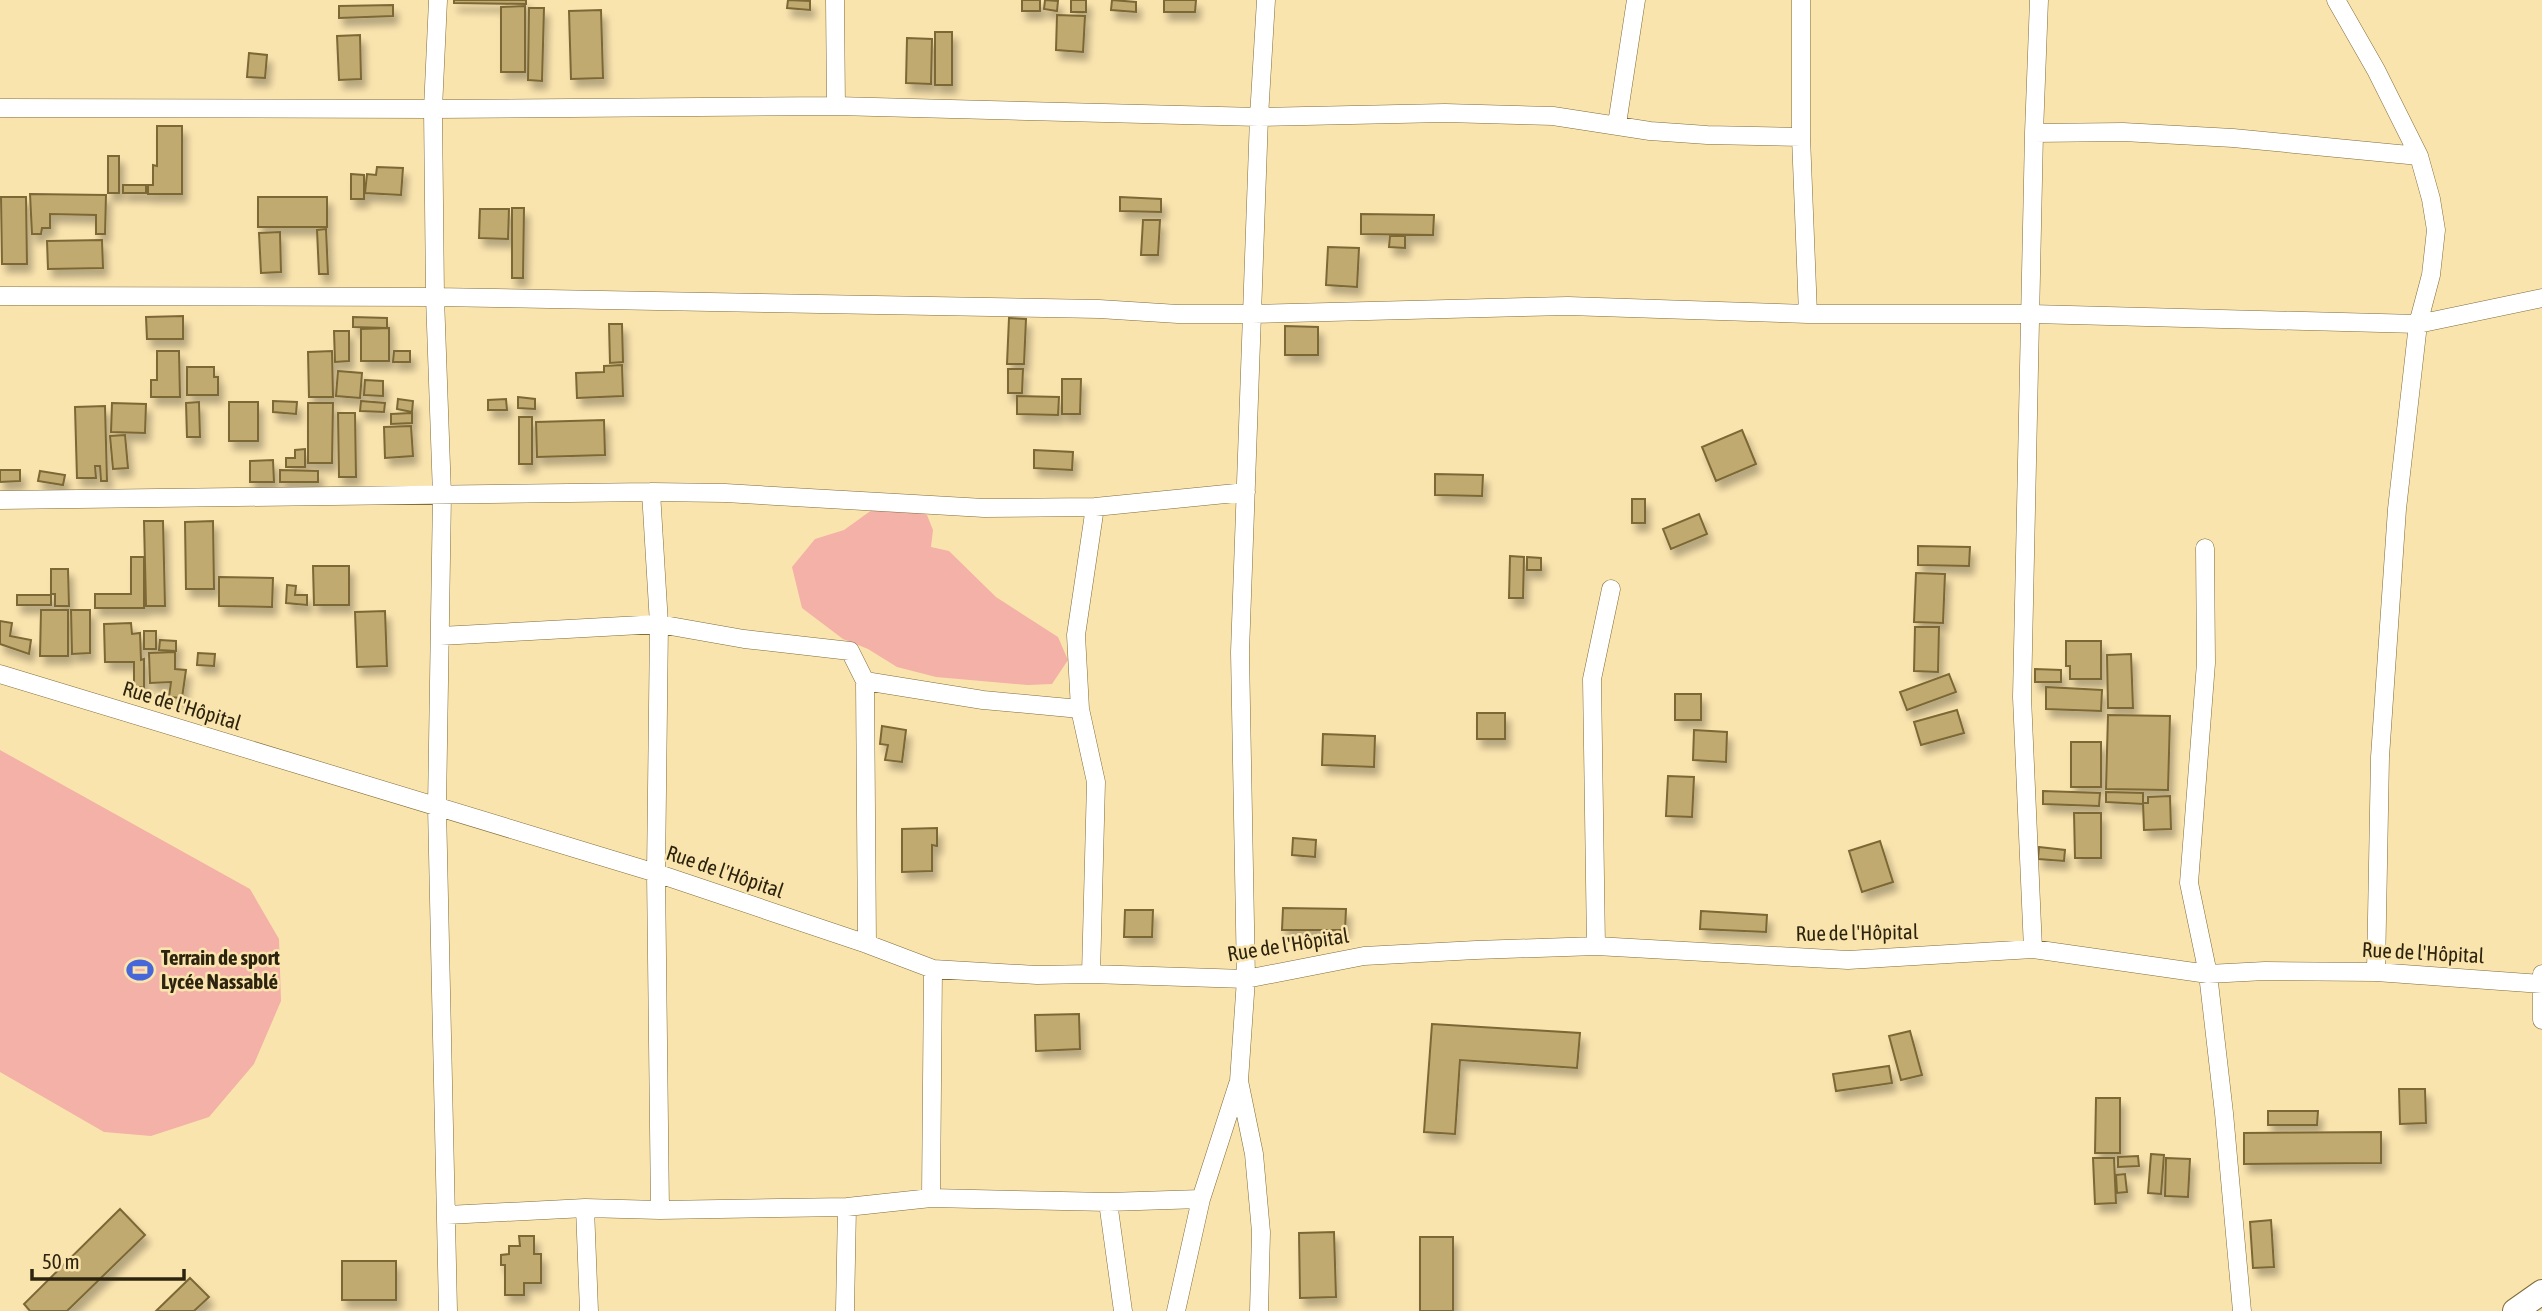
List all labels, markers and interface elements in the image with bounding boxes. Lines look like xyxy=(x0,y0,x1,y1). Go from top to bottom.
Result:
street label: Rue de l'Hôpital xyxy=(120,676,245,735)
street label: Rue de l'Hôpital xyxy=(663,840,788,903)
street label: Rue de l'Hôpital xyxy=(1795,919,1919,945)
street label: Rue de l'Hôpital xyxy=(1225,922,1351,965)
street label: Rue de l'Hôpital xyxy=(2361,937,2485,967)
place label: Terrain de sport Lycée Nassablé xyxy=(161,945,280,993)
sports icon: Terrain de sport Lycée Nassablé xyxy=(125,955,155,985)
scale bar xyxy=(32,1238,184,1282)
text: 50 m xyxy=(42,1249,80,1273)

